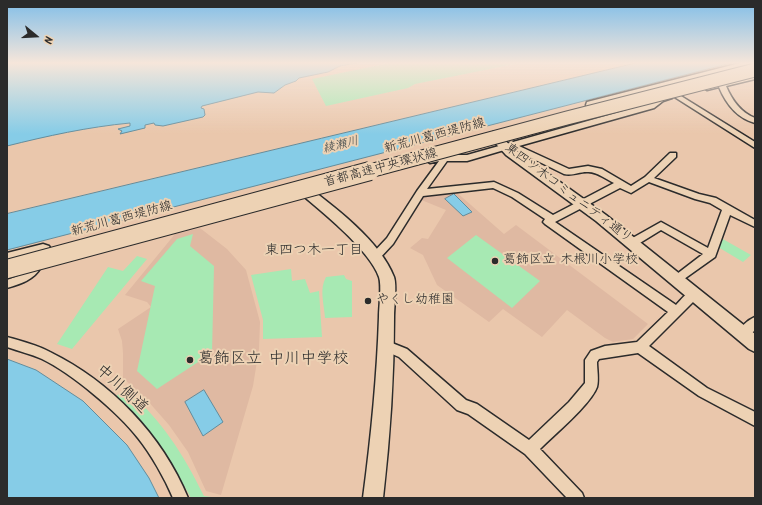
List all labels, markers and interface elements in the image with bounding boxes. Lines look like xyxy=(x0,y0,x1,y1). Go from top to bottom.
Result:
north arrow xyxy=(16,16,56,56)
text: N xyxy=(38,34,57,46)
street label: 新荒川葛西堤防線 xyxy=(383,116,487,158)
water label: 綾瀬川 xyxy=(322,135,360,157)
street label: 東四ツ木コミュニティ通り xyxy=(501,141,635,247)
street label: 首都高速中央環状線 xyxy=(322,146,440,192)
street label: 新荒川葛西堤防線 xyxy=(70,199,174,241)
district label: 東四つ木一丁目 xyxy=(265,244,363,260)
place label: 葛飾区立 木根川小学校 xyxy=(503,253,638,269)
marker: 葛飾区立 木根川小学校 xyxy=(490,256,500,266)
place label: やくし幼稚園 xyxy=(376,293,454,309)
marker: やくし幼稚園 xyxy=(363,296,373,306)
place label: 葛飾区立 中川中学校 xyxy=(198,350,348,370)
marker: 葛飾区立 中川中学校 xyxy=(185,355,195,365)
street label: 中川側道 xyxy=(91,361,151,419)

